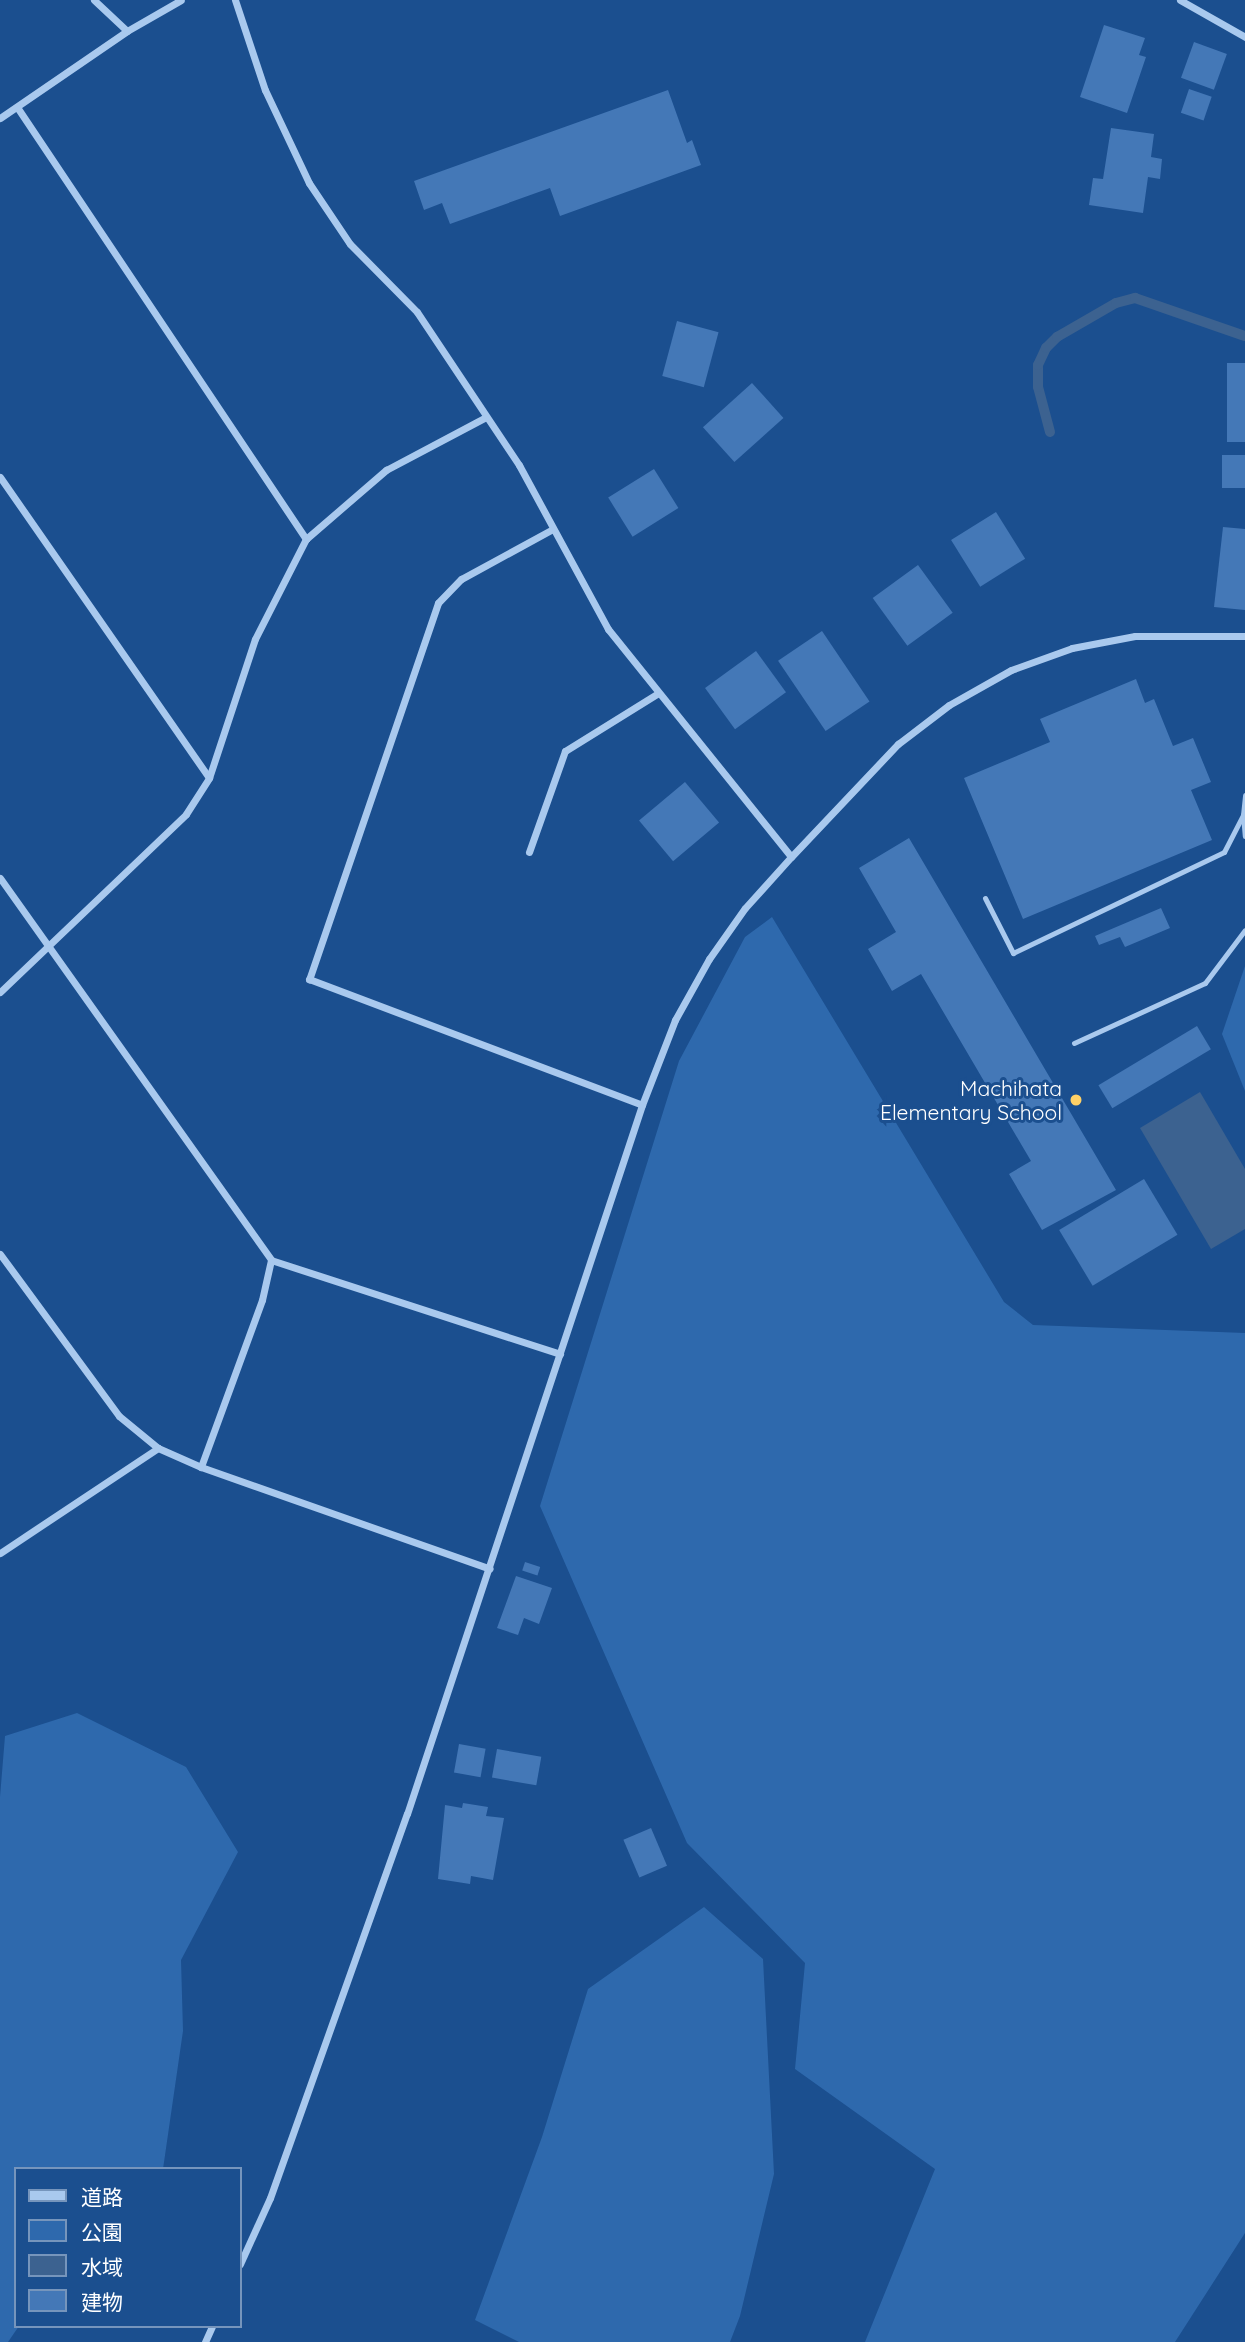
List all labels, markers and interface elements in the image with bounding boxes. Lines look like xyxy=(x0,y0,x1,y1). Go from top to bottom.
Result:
place label: Machihata Elementary School xyxy=(880,1075,1062,1125)
marker: Machihata Elementary School xyxy=(1068,1092,1084,1108)
legend xyxy=(14,2167,242,2328)
text: 道路 xyxy=(81,2184,123,2210)
text: 公園 xyxy=(81,2219,123,2245)
text: 水域 xyxy=(81,2254,123,2280)
text: 建物 xyxy=(81,2289,123,2315)

